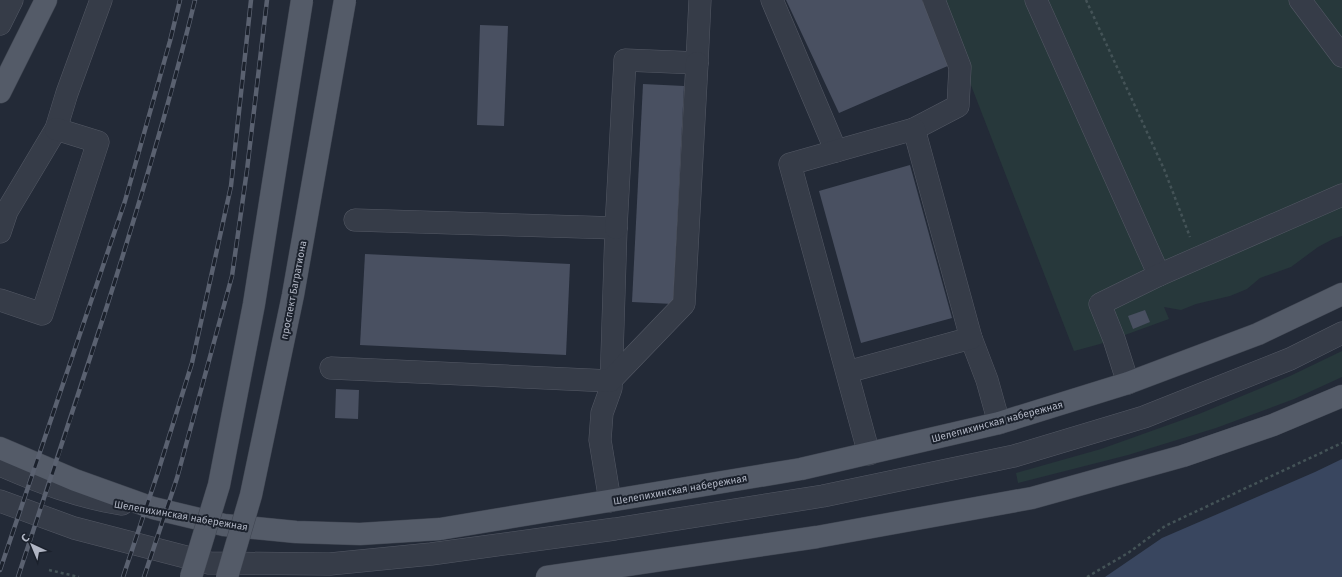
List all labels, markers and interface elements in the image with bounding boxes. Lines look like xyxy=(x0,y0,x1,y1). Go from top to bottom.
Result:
street label: проспект Багратиона xyxy=(279,240,309,341)
street label: Шелепихинская набережная xyxy=(930,399,1064,445)
street label: Шелепихинская набережная xyxy=(612,472,748,508)
street label: Шелепихинская набережная xyxy=(113,498,249,534)
north arrow xyxy=(12,525,52,565)
text: С xyxy=(19,531,33,545)

